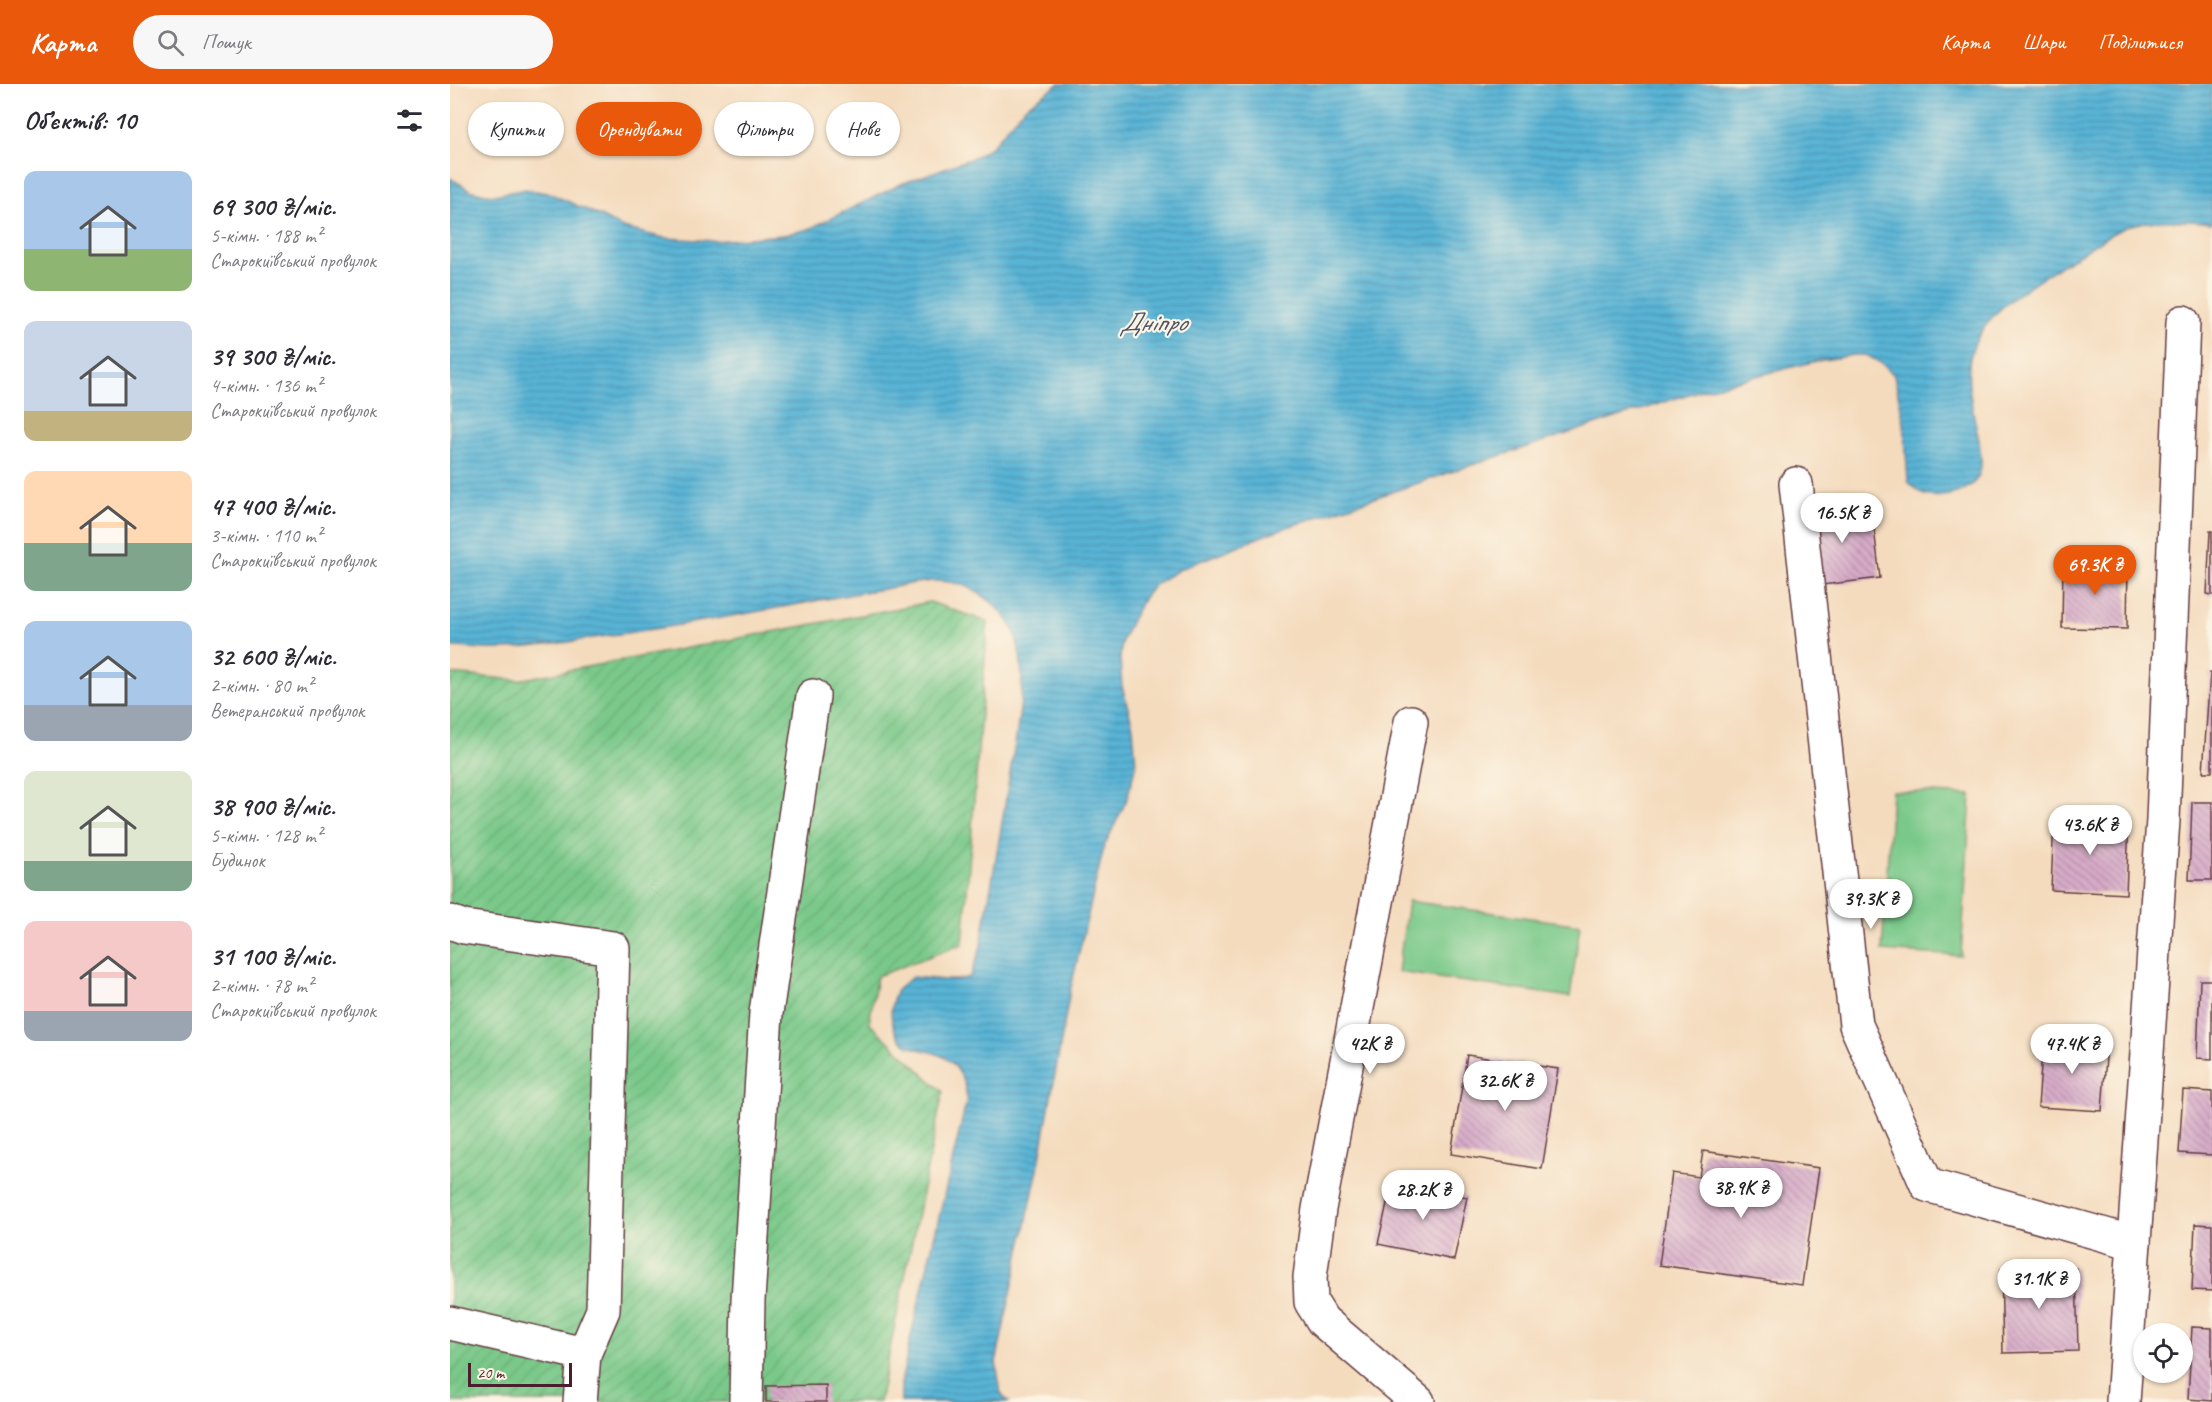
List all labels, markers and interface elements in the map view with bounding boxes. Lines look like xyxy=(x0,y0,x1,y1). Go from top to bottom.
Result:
search box xyxy=(133,15,553,69)
text: Карта xyxy=(30,25,97,60)
icon: search xyxy=(154,26,187,59)
text: Пошук xyxy=(202,28,251,56)
text: Карта xyxy=(1941,29,1989,55)
text: Шари xyxy=(2022,29,2066,55)
text: Поділитися xyxy=(2099,29,2182,55)
chip: Купити xyxy=(468,102,564,156)
chip: Орендувати xyxy=(576,102,702,156)
chip: Фільтри xyxy=(714,102,814,156)
chip: Нове xyxy=(826,102,900,156)
text: Об’єктів: 10 xyxy=(24,104,136,137)
icon: filters xyxy=(393,104,426,137)
text: 69 300 ₴/міс. xyxy=(210,190,336,223)
icon: home xyxy=(72,195,144,267)
text: 5-кімн. · 188 m² xyxy=(210,223,322,248)
text: Старокиївський провулок xyxy=(210,248,376,273)
water label: Дніпро xyxy=(1119,305,1189,339)
text: 39 300 ₴/міс. xyxy=(210,340,335,373)
icon: home xyxy=(72,345,144,417)
text: 4-кімн. · 136 m² xyxy=(210,373,322,398)
text: Старокиївський провулок xyxy=(210,398,376,423)
text: 47 400 ₴/міс. xyxy=(210,490,335,523)
pin: 16.5K ₴ xyxy=(1787,493,1897,544)
icon: home xyxy=(72,495,144,567)
text: 16.5K ₴ xyxy=(1814,500,1870,525)
text: 3-кімн. · 110 m² xyxy=(210,523,322,548)
pin: 69.3K ₴ xyxy=(2040,545,2150,596)
text: Старокиївський провулок xyxy=(210,548,376,573)
text: 69.3K ₴ xyxy=(2067,552,2123,577)
text: 32 600 ₴/міс. xyxy=(210,640,336,673)
icon: home xyxy=(72,645,144,717)
text: 2-кімн. · 80 m² xyxy=(210,673,313,698)
text: Ветеранський провулок xyxy=(210,698,364,723)
text: 38 900 ₴/міс. xyxy=(210,790,335,823)
icon: home xyxy=(72,795,144,867)
pin: 43.6K ₴ xyxy=(2035,805,2145,856)
text: 43.6K ₴ xyxy=(2062,812,2118,837)
text: 5-кімн. · 128 m² xyxy=(210,823,322,848)
text: Будинок xyxy=(210,848,265,873)
pin: 39.3K ₴ xyxy=(1816,879,1926,930)
text: 39.3K ₴ xyxy=(1844,886,1898,911)
text: 31 100 ₴/міс. xyxy=(210,940,336,973)
icon: home xyxy=(72,945,144,1017)
text: 2-кімн. · 78 m² xyxy=(210,973,313,998)
text: Старокиївський провулок xyxy=(210,998,376,1023)
pin: 42K ₴ xyxy=(1328,1024,1412,1075)
pin: 47.4K ₴ xyxy=(2017,1024,2127,1075)
text: 42K ₴ xyxy=(1349,1031,1391,1056)
text: 47.4K ₴ xyxy=(2044,1031,2100,1056)
pin: 32.6K ₴ xyxy=(1450,1061,1560,1112)
text: 32.6K ₴ xyxy=(1477,1068,1533,1093)
pin: 38.9K ₴ xyxy=(1686,1168,1796,1219)
pin: 28.2K ₴ xyxy=(1368,1170,1478,1221)
text: 38.9K ₴ xyxy=(1714,1175,1768,1200)
text: 28.2K ₴ xyxy=(1395,1177,1451,1202)
pin: 31.1K ₴ xyxy=(1984,1259,2094,1310)
text: 31.1K ₴ xyxy=(2011,1266,2067,1291)
map controls xyxy=(2133,1323,2193,1383)
button: locate xyxy=(2133,1323,2193,1383)
scale bar xyxy=(468,1360,572,1388)
text: 20 m xyxy=(477,1363,504,1383)

